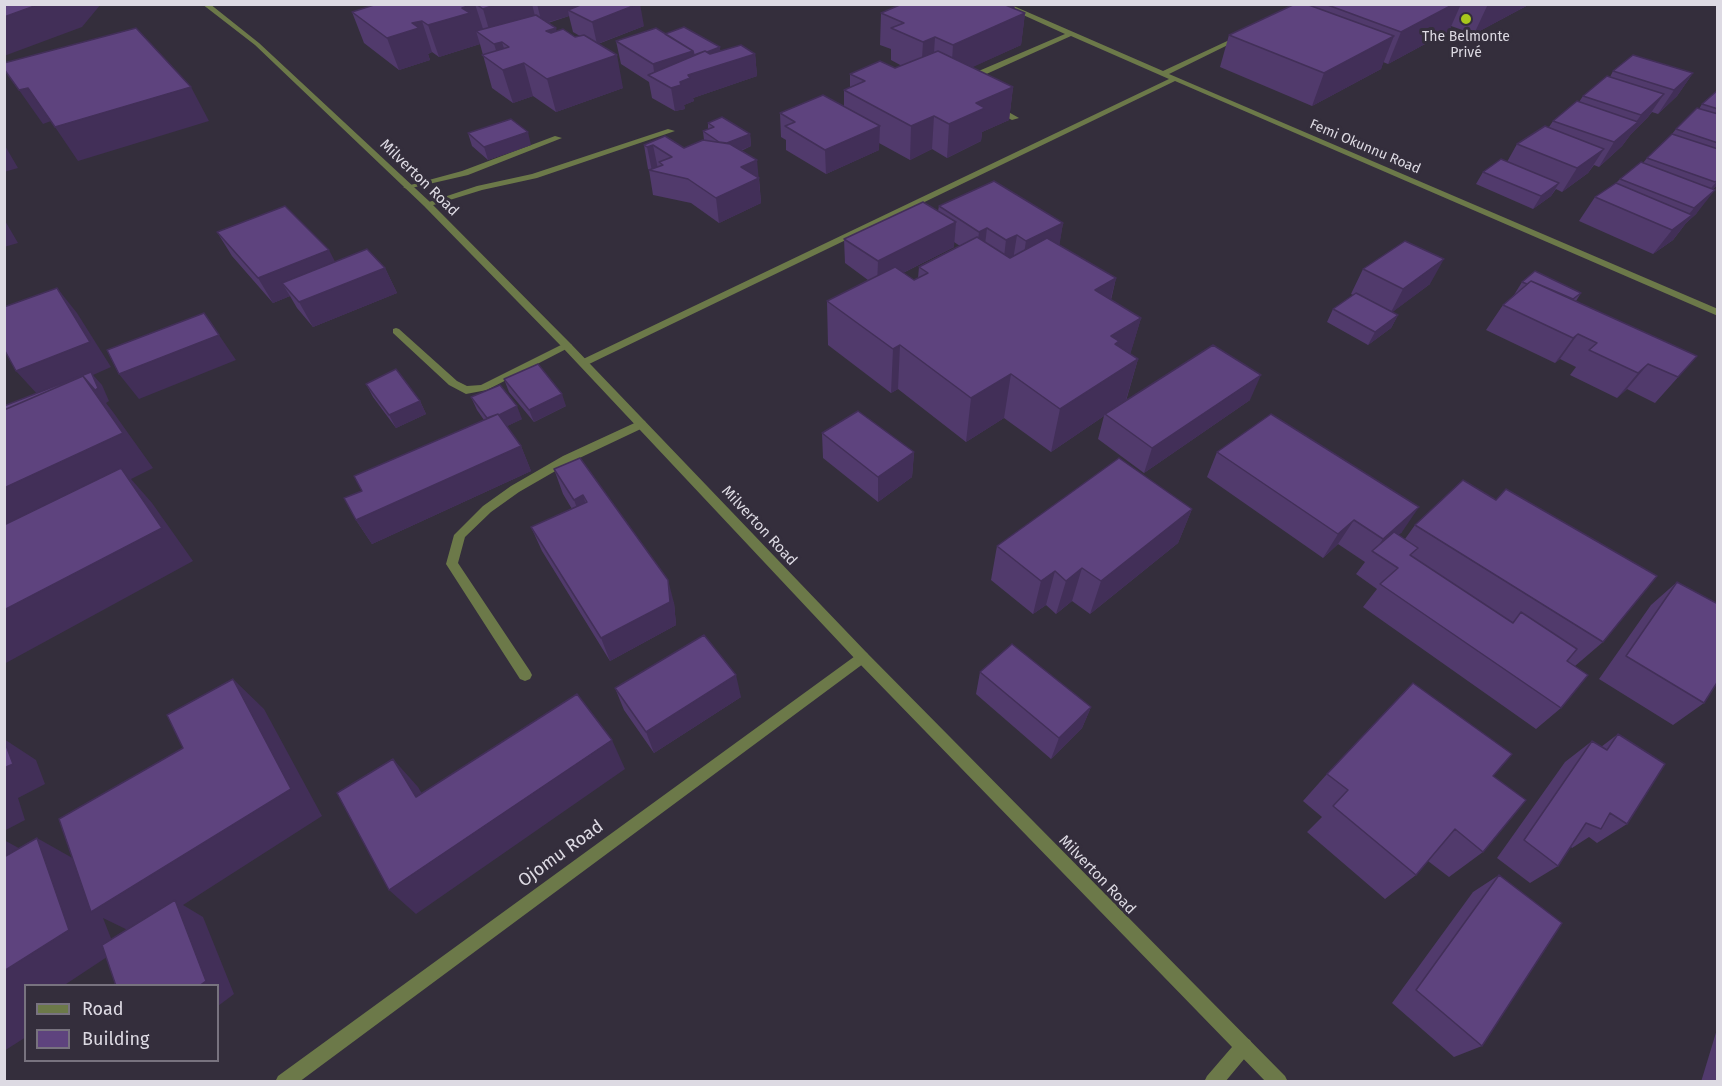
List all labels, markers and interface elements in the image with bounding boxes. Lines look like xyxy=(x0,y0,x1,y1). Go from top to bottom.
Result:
marker: The Belmonte Privé xyxy=(1459,12,1473,26)
place label: The Belmonte Privé xyxy=(1422,29,1510,62)
street label: Femi Okunnu Road xyxy=(1307,116,1423,178)
street label: Milverton Road xyxy=(376,136,462,220)
street label: Milverton Road xyxy=(717,482,801,570)
street label: Ojomu Road xyxy=(514,816,608,892)
street label: Milverton Road xyxy=(1055,832,1139,918)
legend xyxy=(24,984,219,1062)
text: Road xyxy=(82,998,124,1020)
text: Building xyxy=(82,1028,149,1050)

